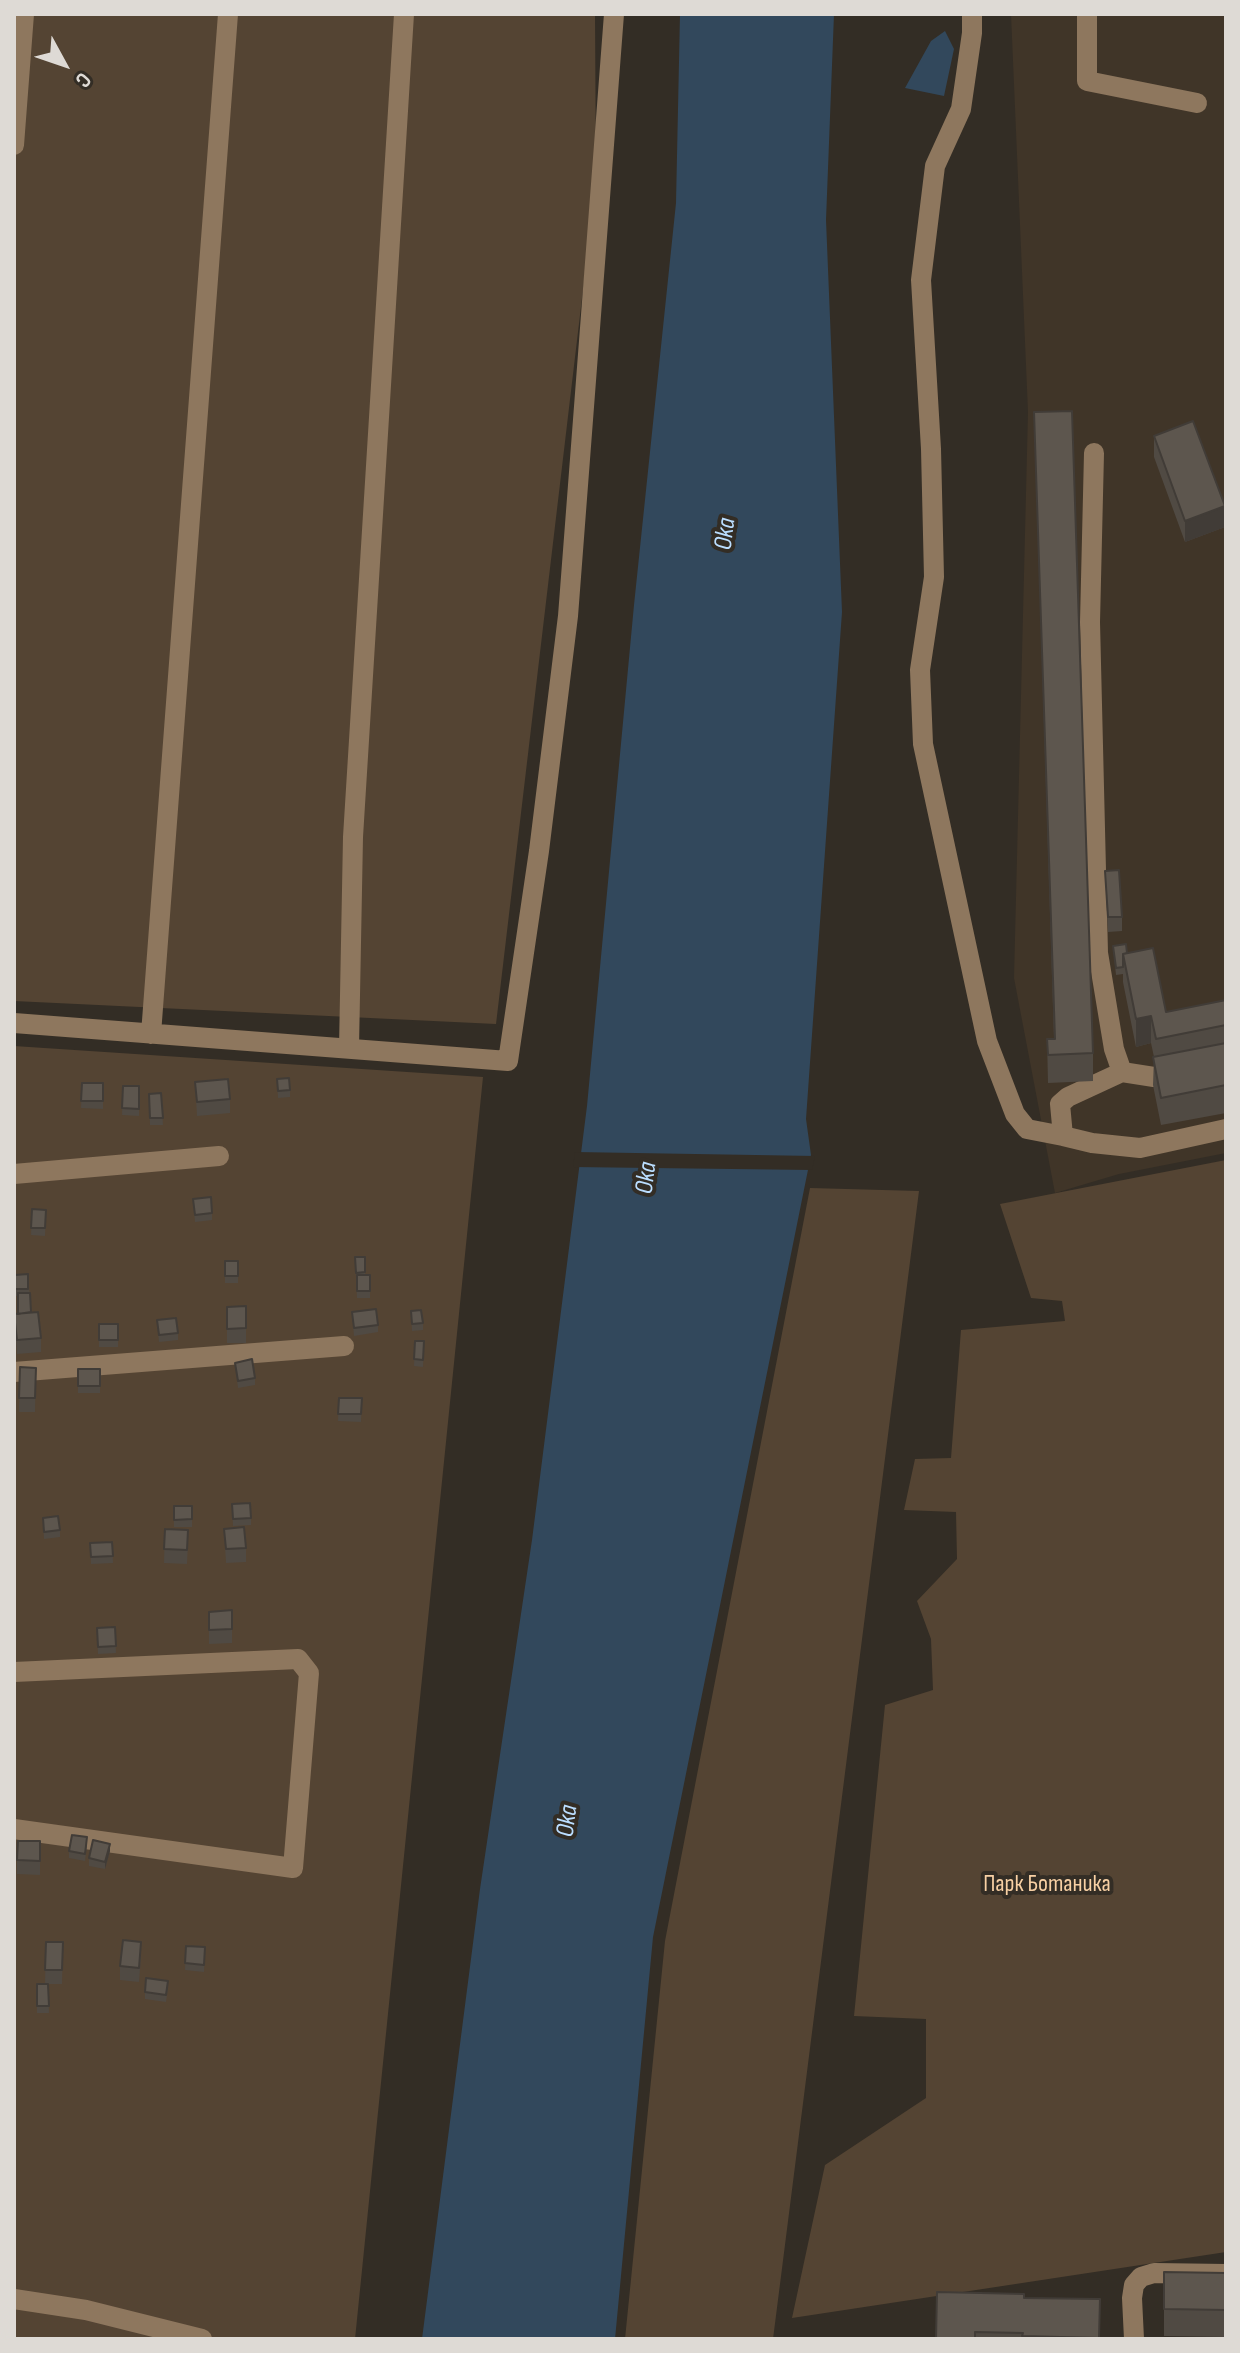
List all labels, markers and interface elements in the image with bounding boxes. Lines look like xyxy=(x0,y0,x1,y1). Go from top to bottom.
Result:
north arrow xyxy=(24,24,104,104)
text: С xyxy=(69,67,97,93)
water label: Oka xyxy=(709,516,743,552)
water label: Oka xyxy=(630,1160,664,1196)
water label: Oka xyxy=(551,1803,585,1839)
park label: Парк Ботаника xyxy=(983,1871,1111,1899)

